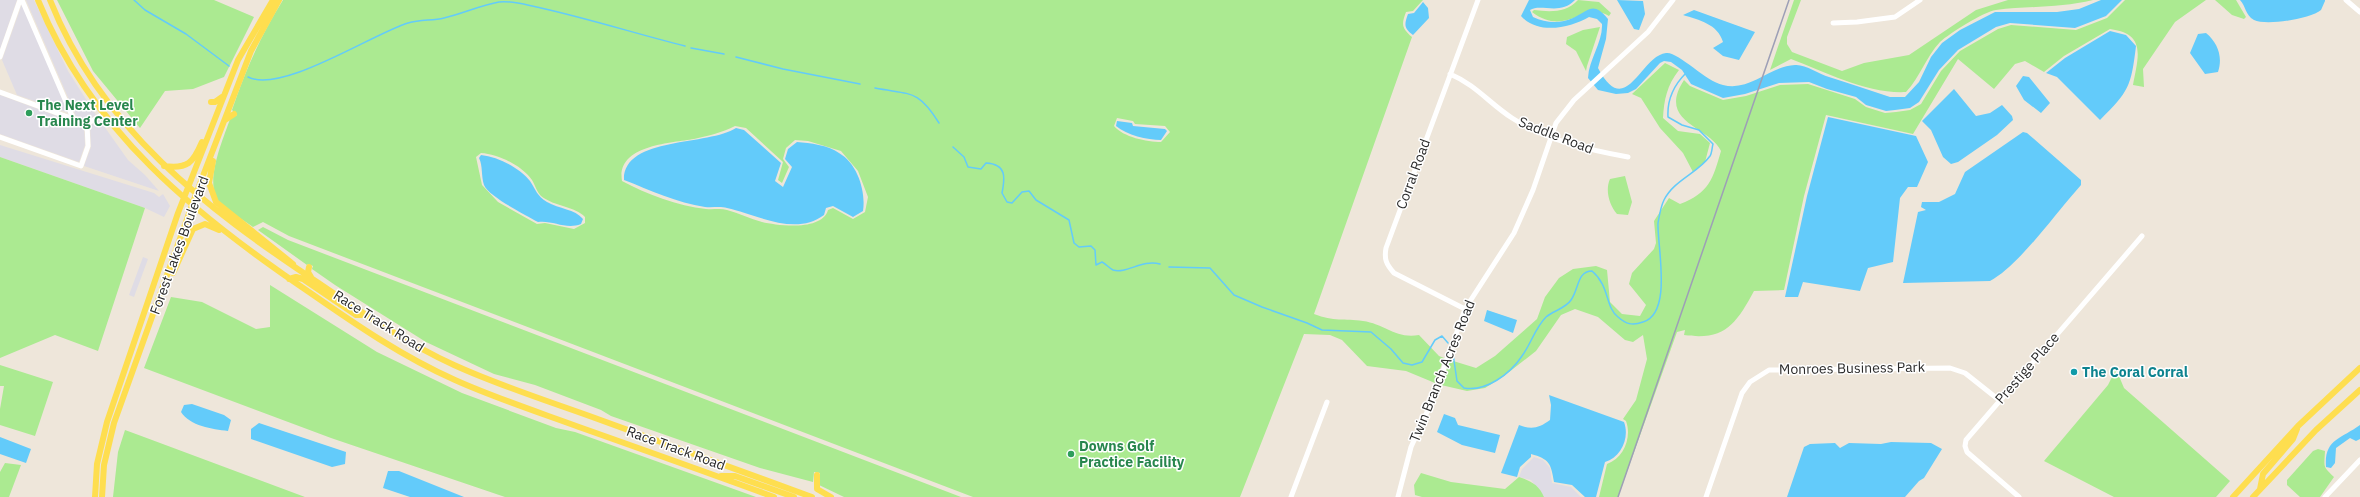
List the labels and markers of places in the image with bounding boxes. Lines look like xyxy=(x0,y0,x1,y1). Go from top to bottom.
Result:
place label: The Next Level Training Center xyxy=(37,96,138,130)
marker: The Next Level Training Center xyxy=(24,108,34,118)
place label: The Coral Corral xyxy=(2082,363,2188,381)
marker: The Coral Corral xyxy=(2069,367,2079,377)
place label: Downs Golf Practice Facility xyxy=(1079,437,1185,471)
marker: Downs Golf Practice Facility xyxy=(1066,449,1076,459)

